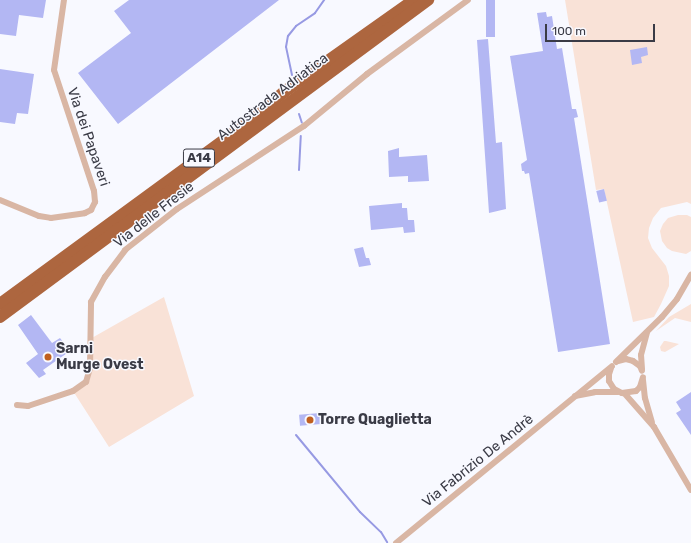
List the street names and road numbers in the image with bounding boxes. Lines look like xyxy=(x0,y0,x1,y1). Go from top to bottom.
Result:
street label: Autostrada Adriatica xyxy=(214,50,332,144)
street label: Via dei Papaveri xyxy=(63,85,113,189)
road number: A14 xyxy=(182,147,216,169)
street label: Via delle Fresie xyxy=(110,178,198,252)
street label: Via Fabrizio De Andrè xyxy=(419,411,537,511)

